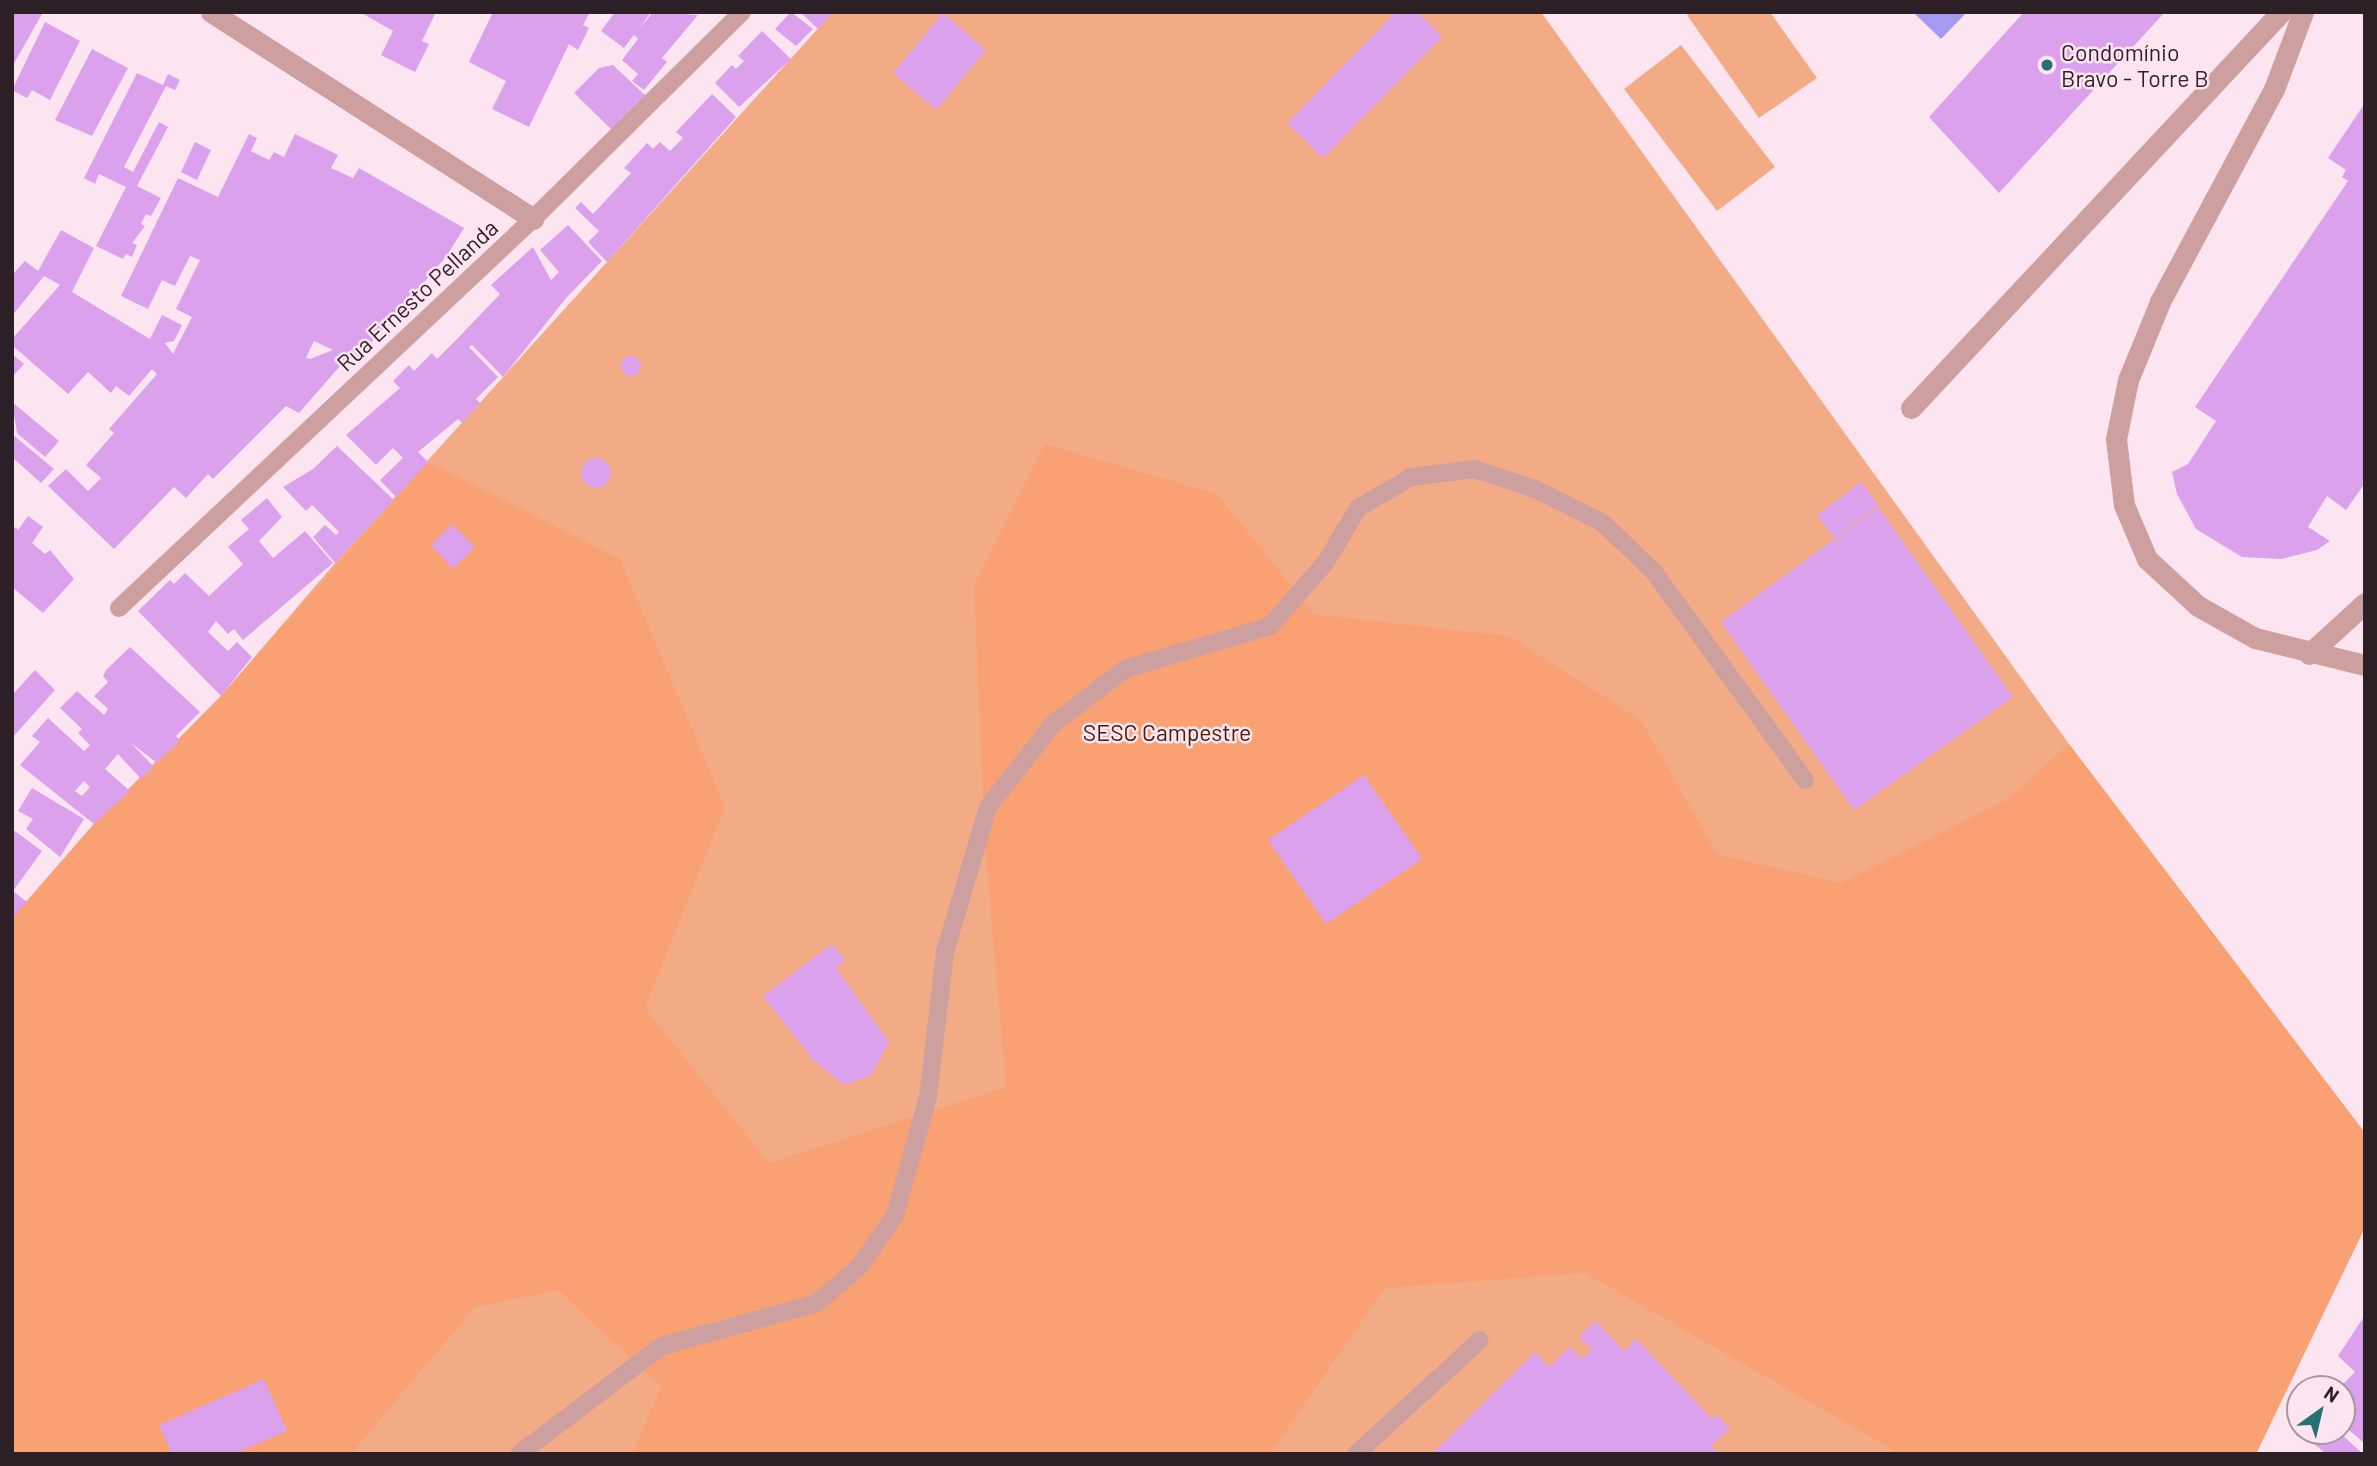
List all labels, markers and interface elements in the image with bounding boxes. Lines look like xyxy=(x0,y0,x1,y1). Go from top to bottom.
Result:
place label: Condomínio Bravo - Torre B xyxy=(2061,38,2209,92)
marker: Condomínio Bravo - Torre B xyxy=(2039,57,2055,73)
street label: Rua Ernesto Pellanda xyxy=(331,213,503,377)
park label: SESC Campestre xyxy=(1083,718,1251,746)
north arrow xyxy=(2286,1375,2356,1445)
text: N xyxy=(2320,1381,2344,1407)

